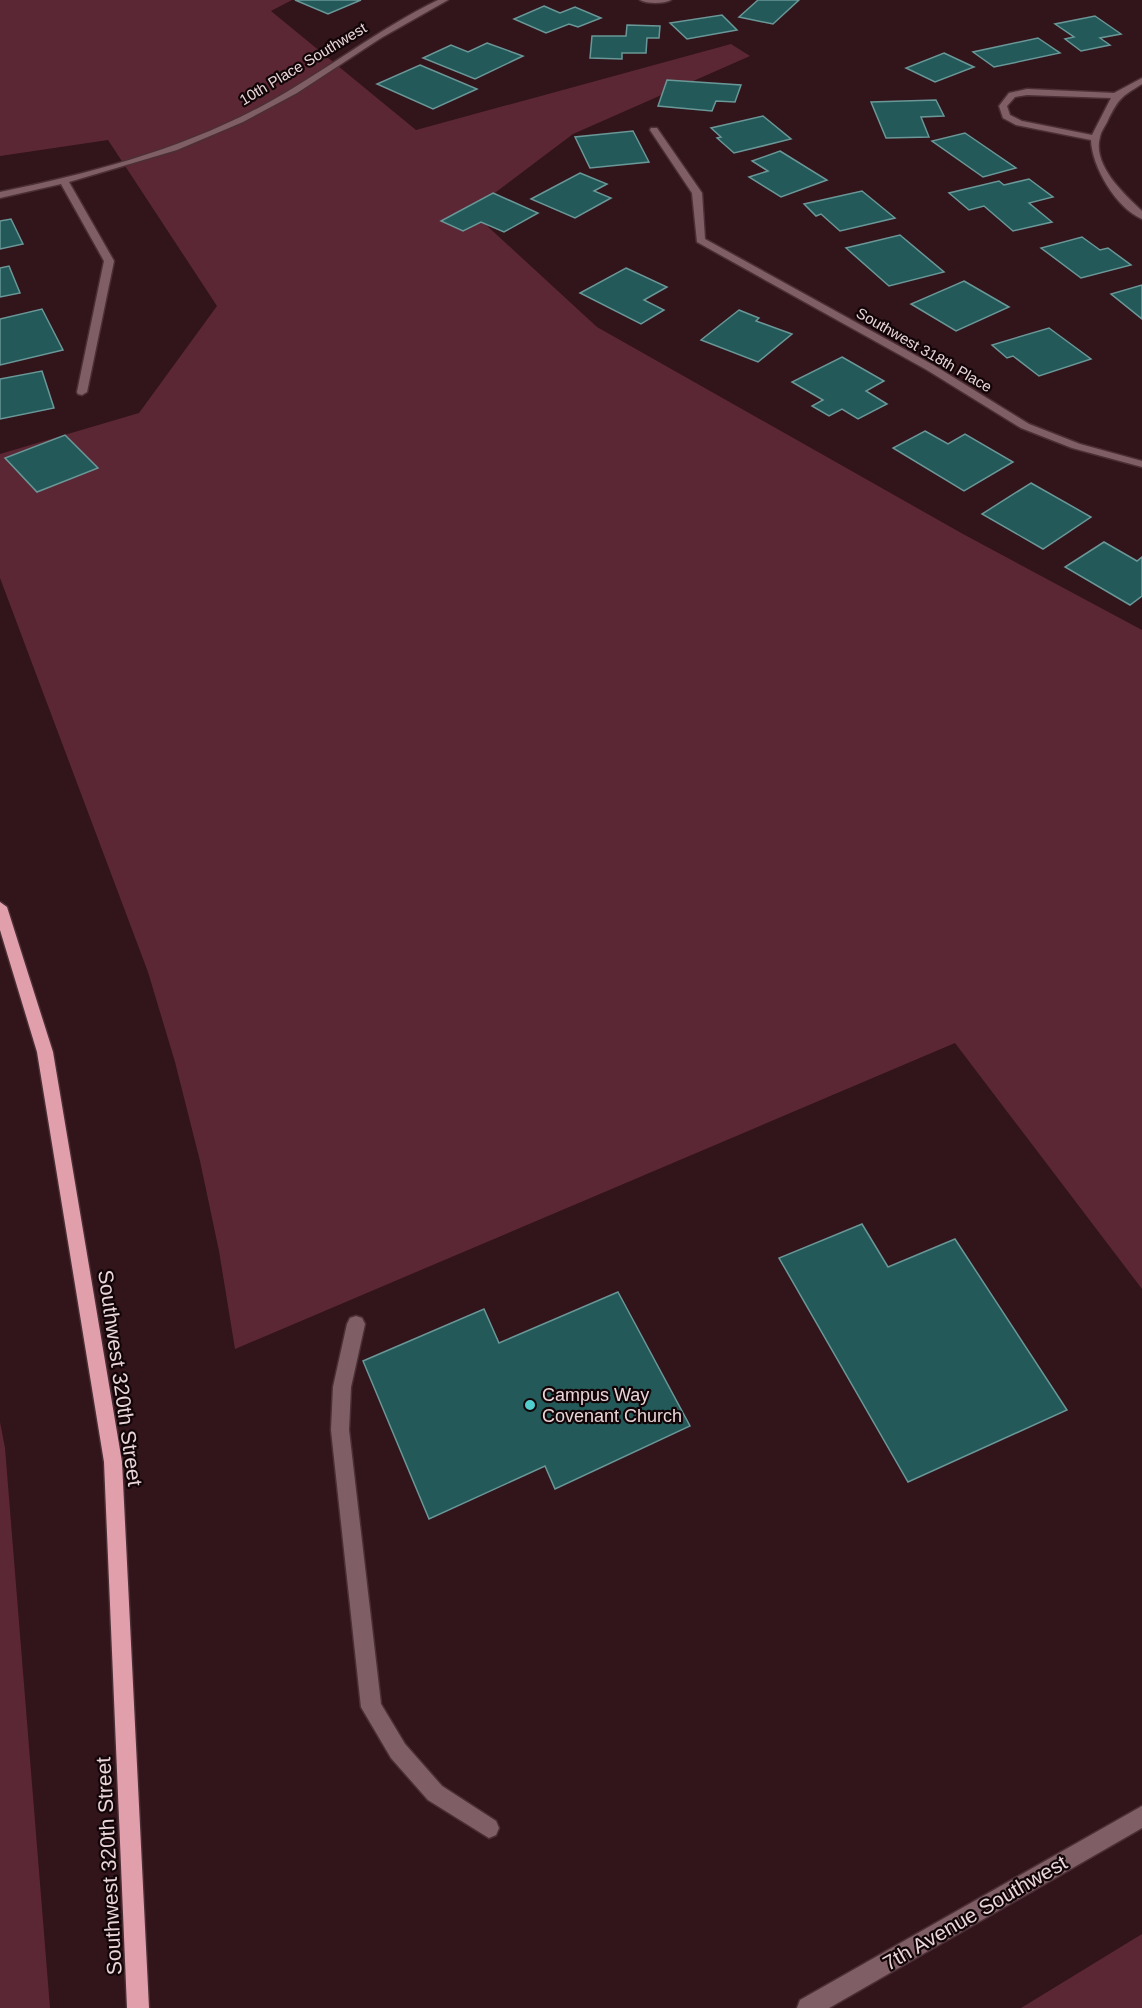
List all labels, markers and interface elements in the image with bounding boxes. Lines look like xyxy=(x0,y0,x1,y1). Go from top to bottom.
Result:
street label: 10th Place Southwest xyxy=(236,18,370,108)
street label: Southwest 318th Place xyxy=(854,304,995,395)
street label: Southwest 320th Street xyxy=(94,1268,147,1488)
place label: Campus Way Covenant Church xyxy=(542,1385,682,1426)
marker: Campus Way Covenant Church xyxy=(523,1398,537,1412)
street label: Southwest 320th Street xyxy=(91,1756,126,1976)
street label: 7th Avenue Southwest xyxy=(879,1850,1071,1975)

